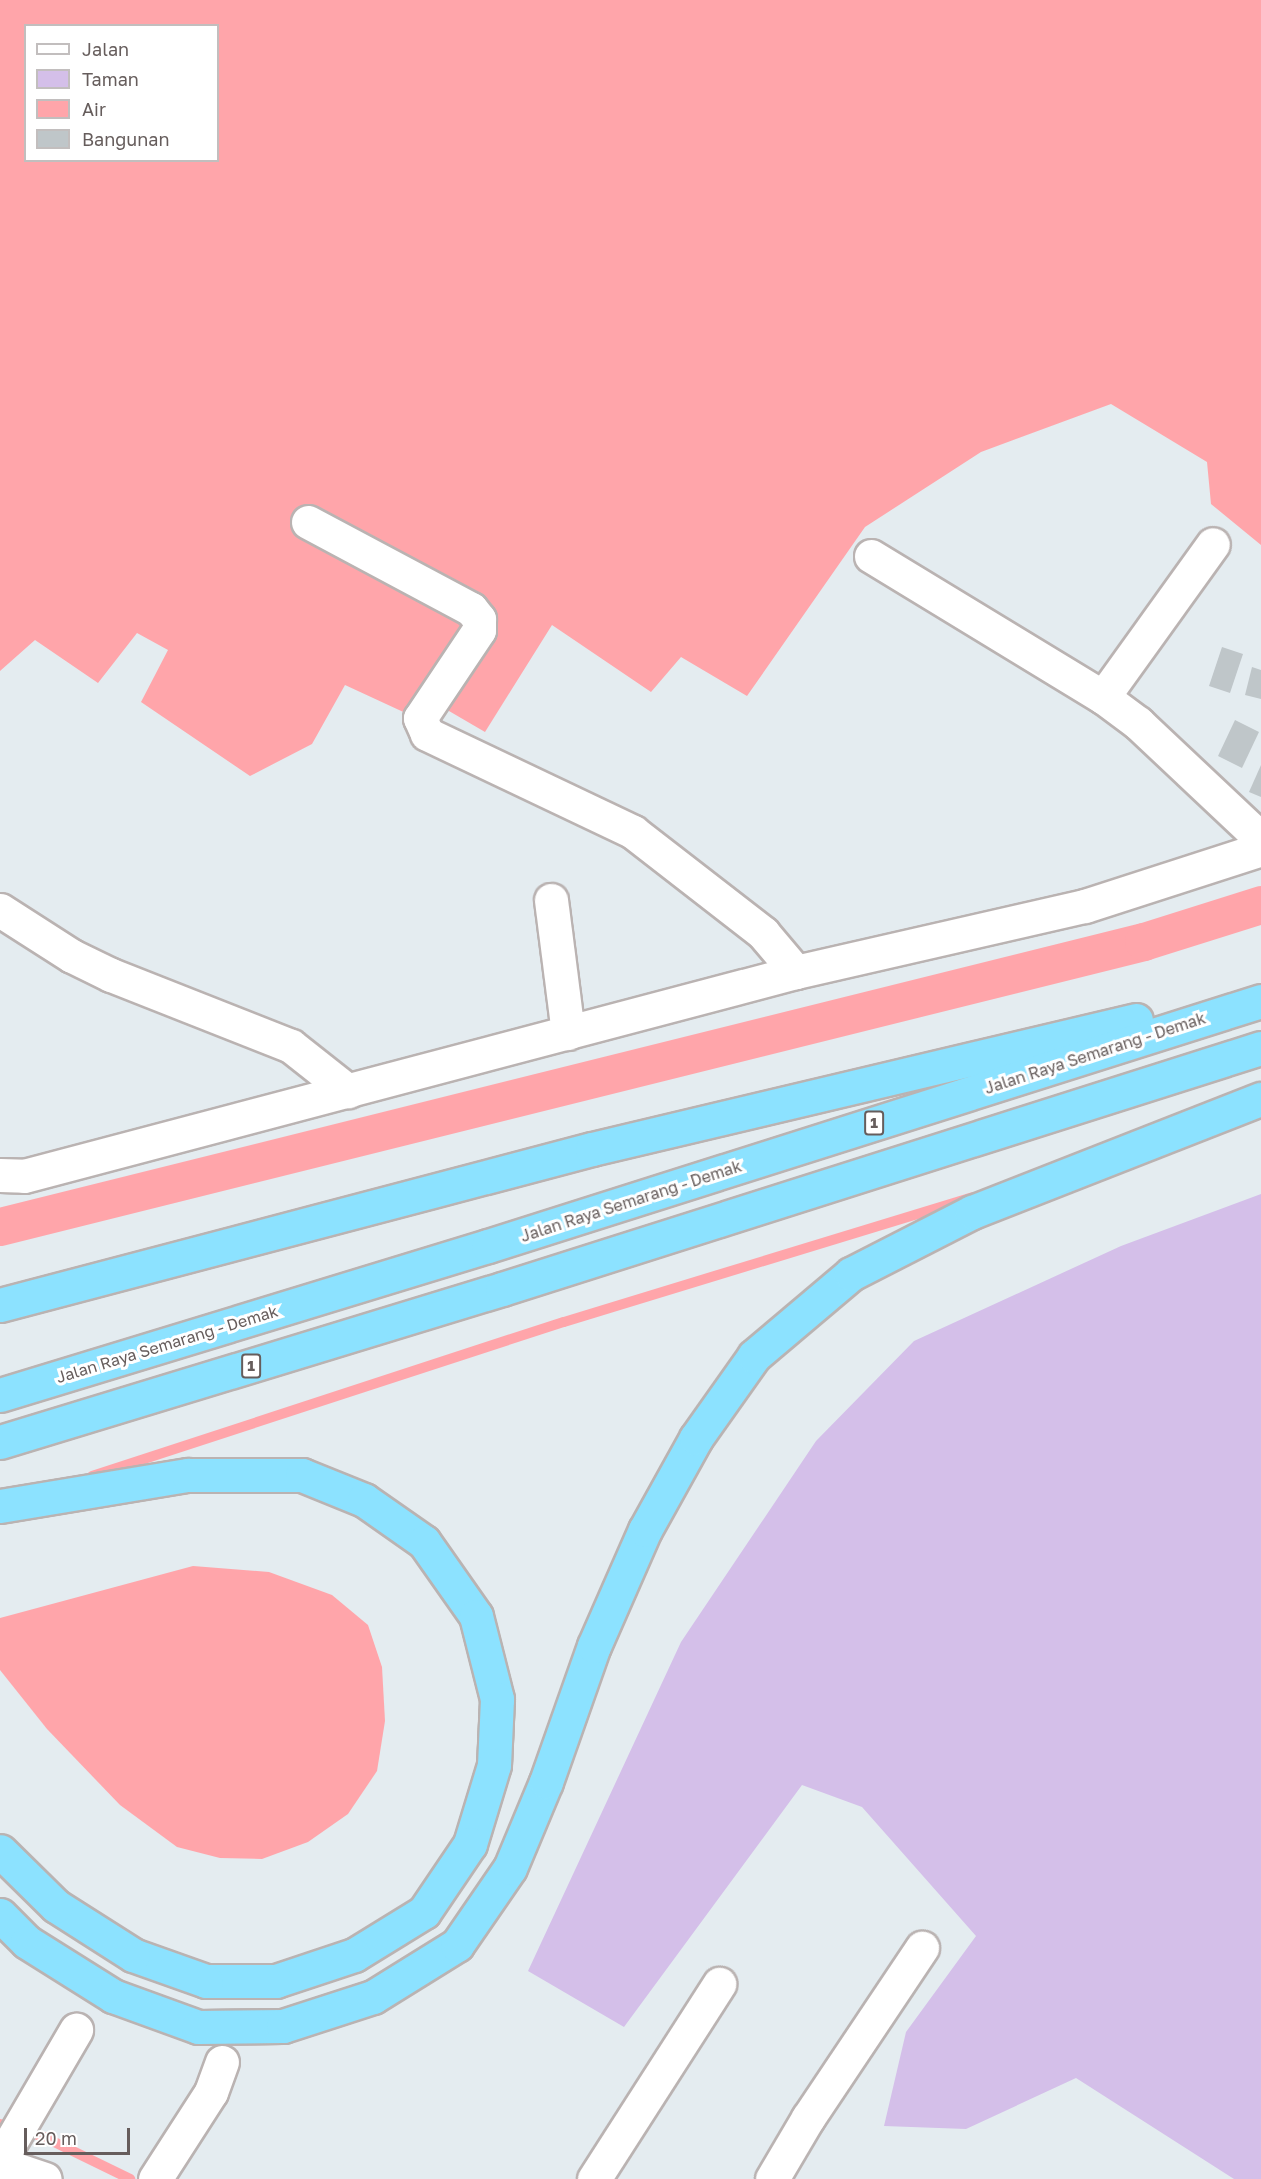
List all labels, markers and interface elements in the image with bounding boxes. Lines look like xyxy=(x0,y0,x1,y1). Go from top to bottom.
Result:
legend xyxy=(24,24,219,162)
text: Jalan xyxy=(82,38,129,60)
text: Taman xyxy=(82,68,139,90)
text: Air xyxy=(82,98,106,120)
text: Bangunan xyxy=(82,128,170,150)
street label: Jalan Raya Semarang - Demak xyxy=(982,1008,1208,1098)
road number: 1 xyxy=(864,1111,884,1135)
street label: Jalan Raya Semarang - Demak xyxy=(518,1156,744,1246)
street label: Jalan Raya Semarang - Demak xyxy=(54,1301,280,1387)
road number: 1 xyxy=(240,1354,262,1378)
scale bar xyxy=(27,2116,134,2154)
text: 20 m xyxy=(35,2127,77,2149)

